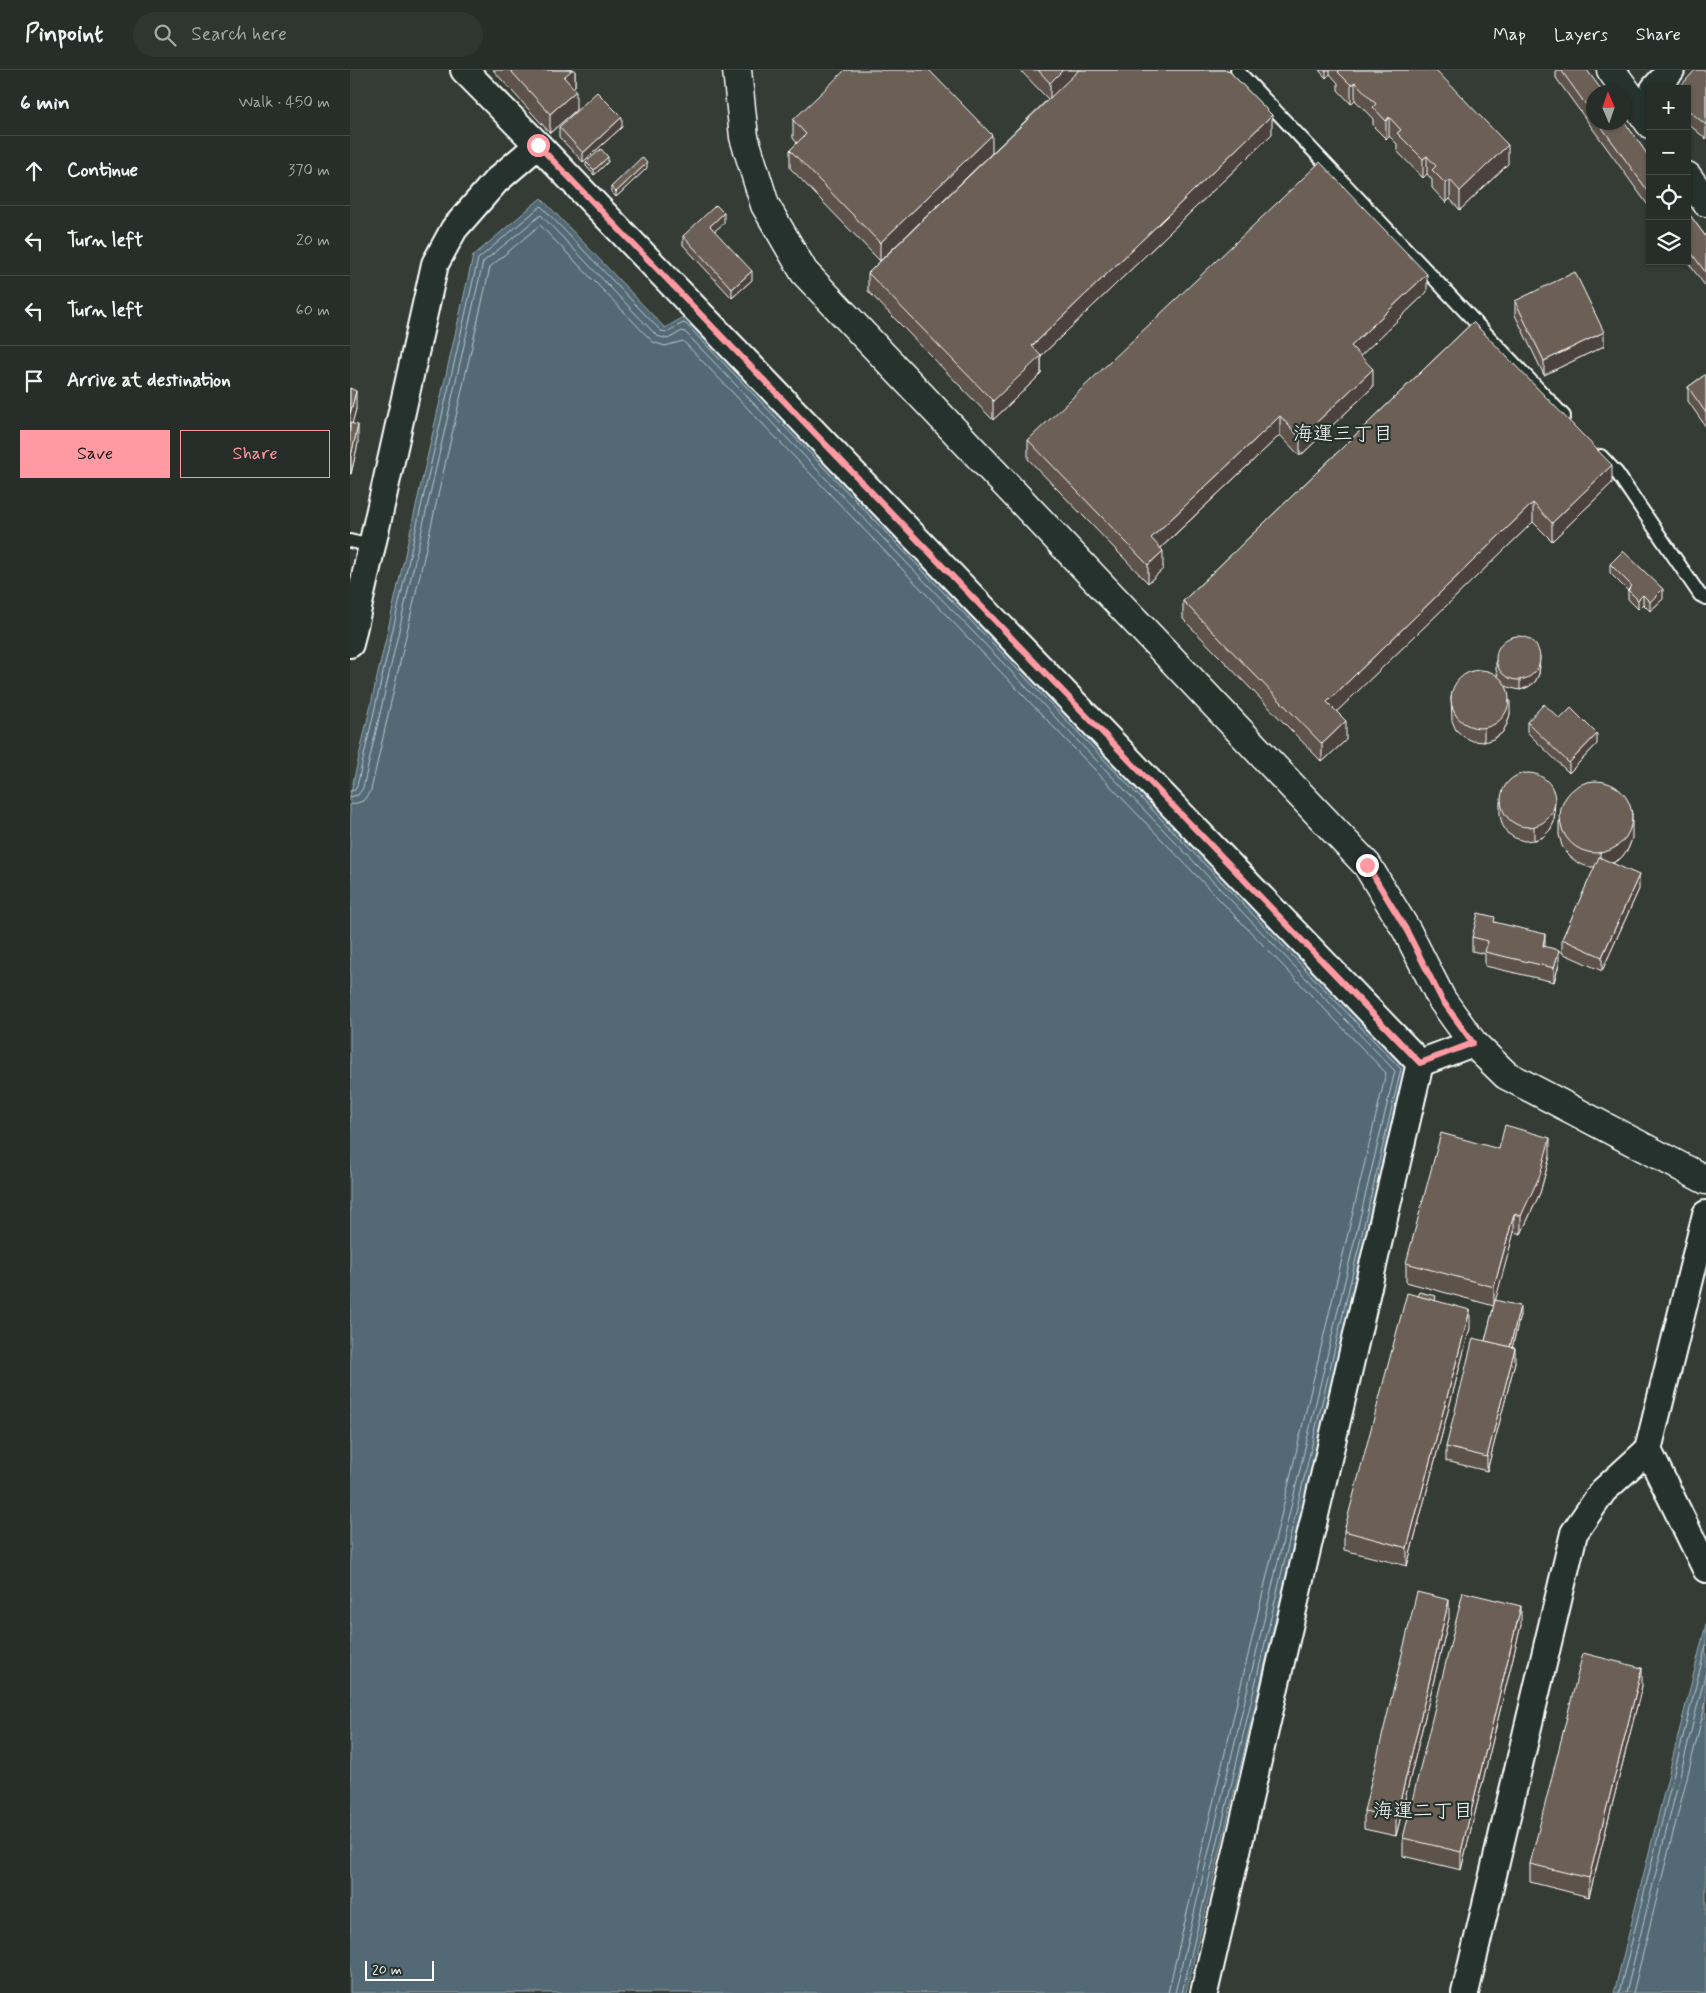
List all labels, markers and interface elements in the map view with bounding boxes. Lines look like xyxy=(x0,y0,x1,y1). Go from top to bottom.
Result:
search box xyxy=(133,12,483,57)
text: Pinpoint xyxy=(25,19,103,50)
icon: search xyxy=(151,21,179,49)
text: Search here xyxy=(191,22,287,47)
text: Map xyxy=(1493,23,1526,47)
text: Layers xyxy=(1554,23,1608,47)
text: Share xyxy=(1636,23,1681,47)
north arrow xyxy=(1586,85,1631,130)
map controls xyxy=(1646,85,1691,265)
button: + xyxy=(1646,85,1691,130)
text: 6 min xyxy=(20,89,70,117)
text: Walk · 450 m xyxy=(239,92,330,113)
button: − xyxy=(1646,130,1691,175)
route start xyxy=(527,134,550,157)
icon: ahead xyxy=(20,157,48,185)
text: Continue xyxy=(67,158,138,183)
text: 370 m xyxy=(288,160,330,181)
button: locate xyxy=(1646,175,1691,220)
button: layers xyxy=(1646,220,1691,265)
icon: left xyxy=(20,227,48,255)
text: Turn left xyxy=(67,228,143,253)
text: 20 m xyxy=(296,230,330,251)
icon: left xyxy=(20,297,48,325)
text: Turn left xyxy=(67,298,143,323)
text: 60 m xyxy=(296,300,330,321)
icon: arrive xyxy=(20,367,48,395)
text: Arrive at destination xyxy=(67,368,231,393)
district label: 海運三丁目 xyxy=(1293,421,1393,448)
button: Save xyxy=(20,430,170,478)
button: Share xyxy=(180,430,330,478)
route end xyxy=(1356,854,1379,877)
district label: 海運二丁目 xyxy=(1373,1798,1473,1825)
scale bar xyxy=(365,1958,434,1981)
text: 20 m xyxy=(372,1961,402,1979)

